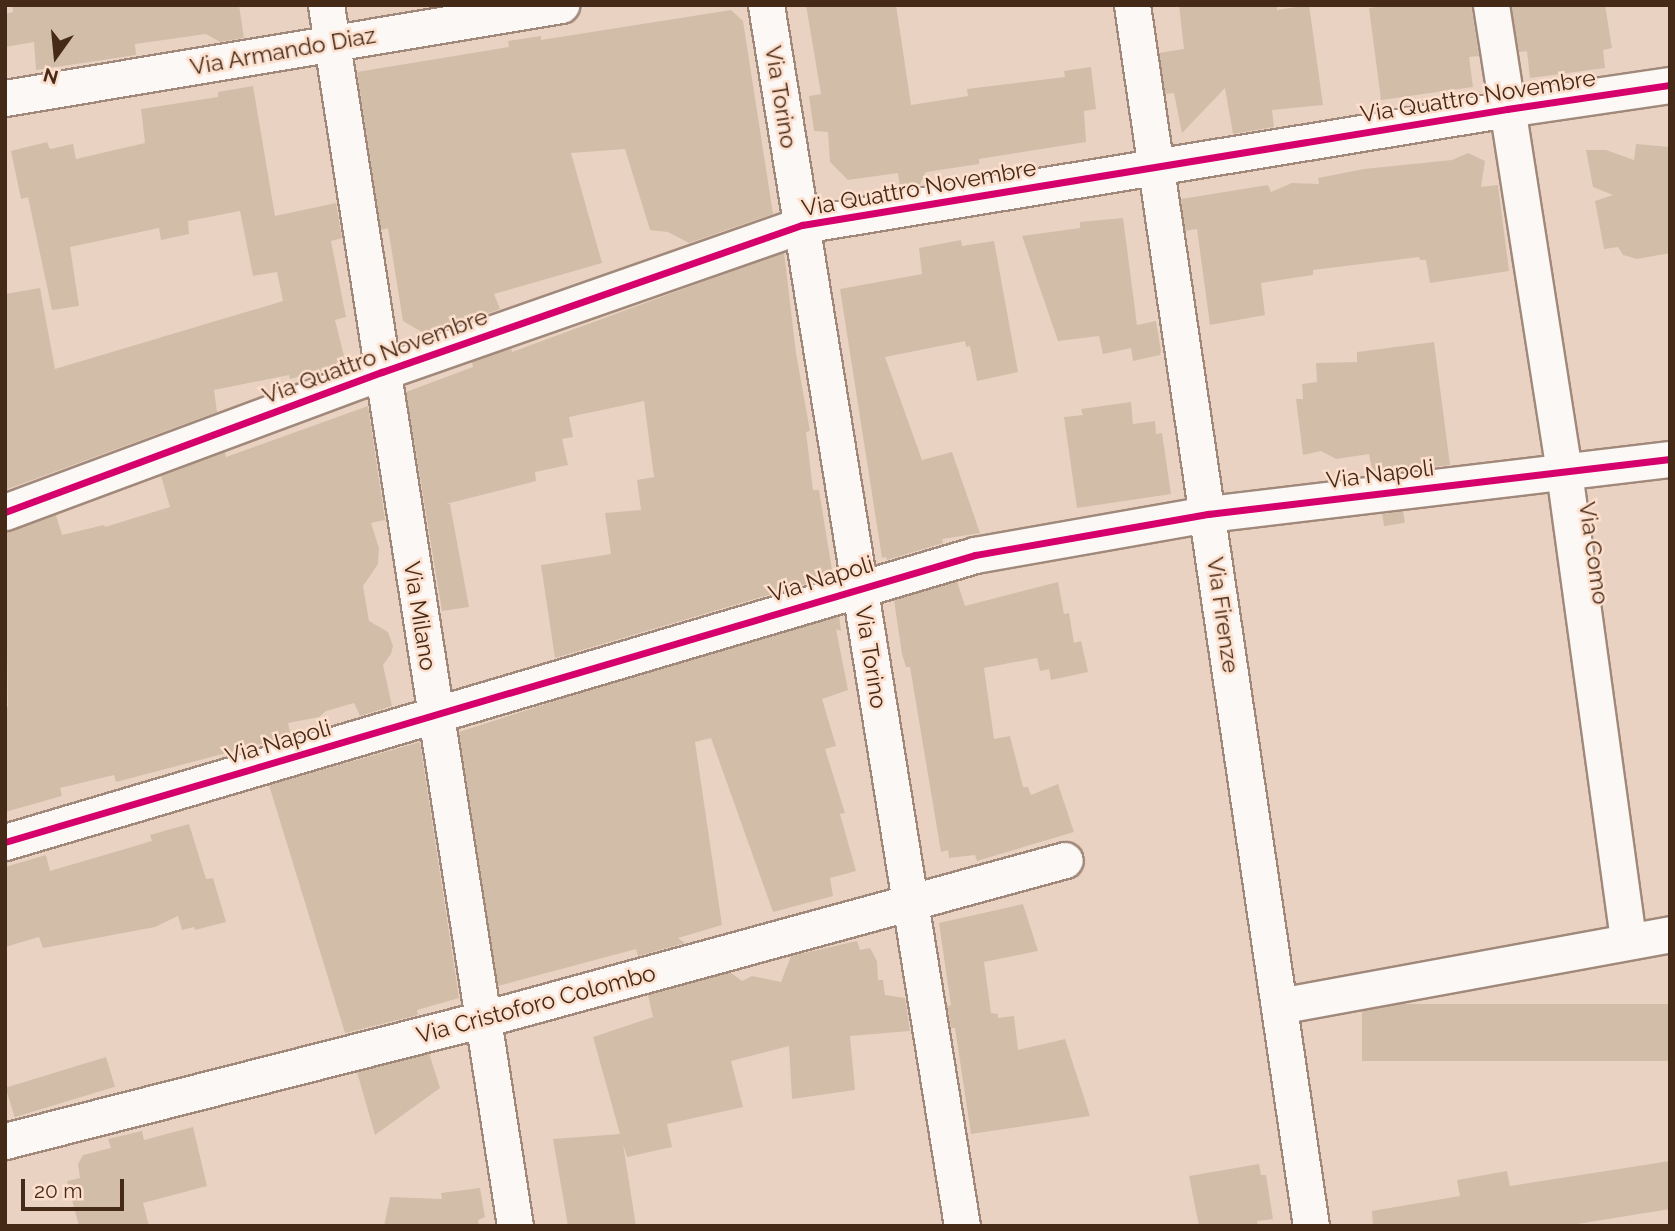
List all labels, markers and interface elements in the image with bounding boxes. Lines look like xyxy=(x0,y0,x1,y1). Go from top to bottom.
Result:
north arrow xyxy=(21,21,91,91)
street label: Via Armando Diaz xyxy=(188,21,378,81)
street label: Via Torino xyxy=(759,43,803,151)
text: N xyxy=(41,64,60,89)
street label: Via Quattro Novembre xyxy=(1358,64,1598,128)
street label: Via Quattro Novembre xyxy=(800,154,1038,222)
street label: Via Quattro Novembre xyxy=(259,302,491,410)
street label: Via Napoli xyxy=(1325,454,1435,494)
street label: Via Como xyxy=(1573,500,1615,606)
street label: Via Napoli xyxy=(765,550,877,608)
street label: Via Firenze xyxy=(1201,555,1245,675)
street label: Via Milano xyxy=(398,559,442,673)
street label: Via Torino xyxy=(849,603,893,711)
street label: Via Napoli xyxy=(222,714,334,770)
street label: Via Cristoforo Colombo xyxy=(413,959,659,1049)
scale bar xyxy=(24,1164,128,1208)
text: 20 m xyxy=(34,1178,82,1203)

